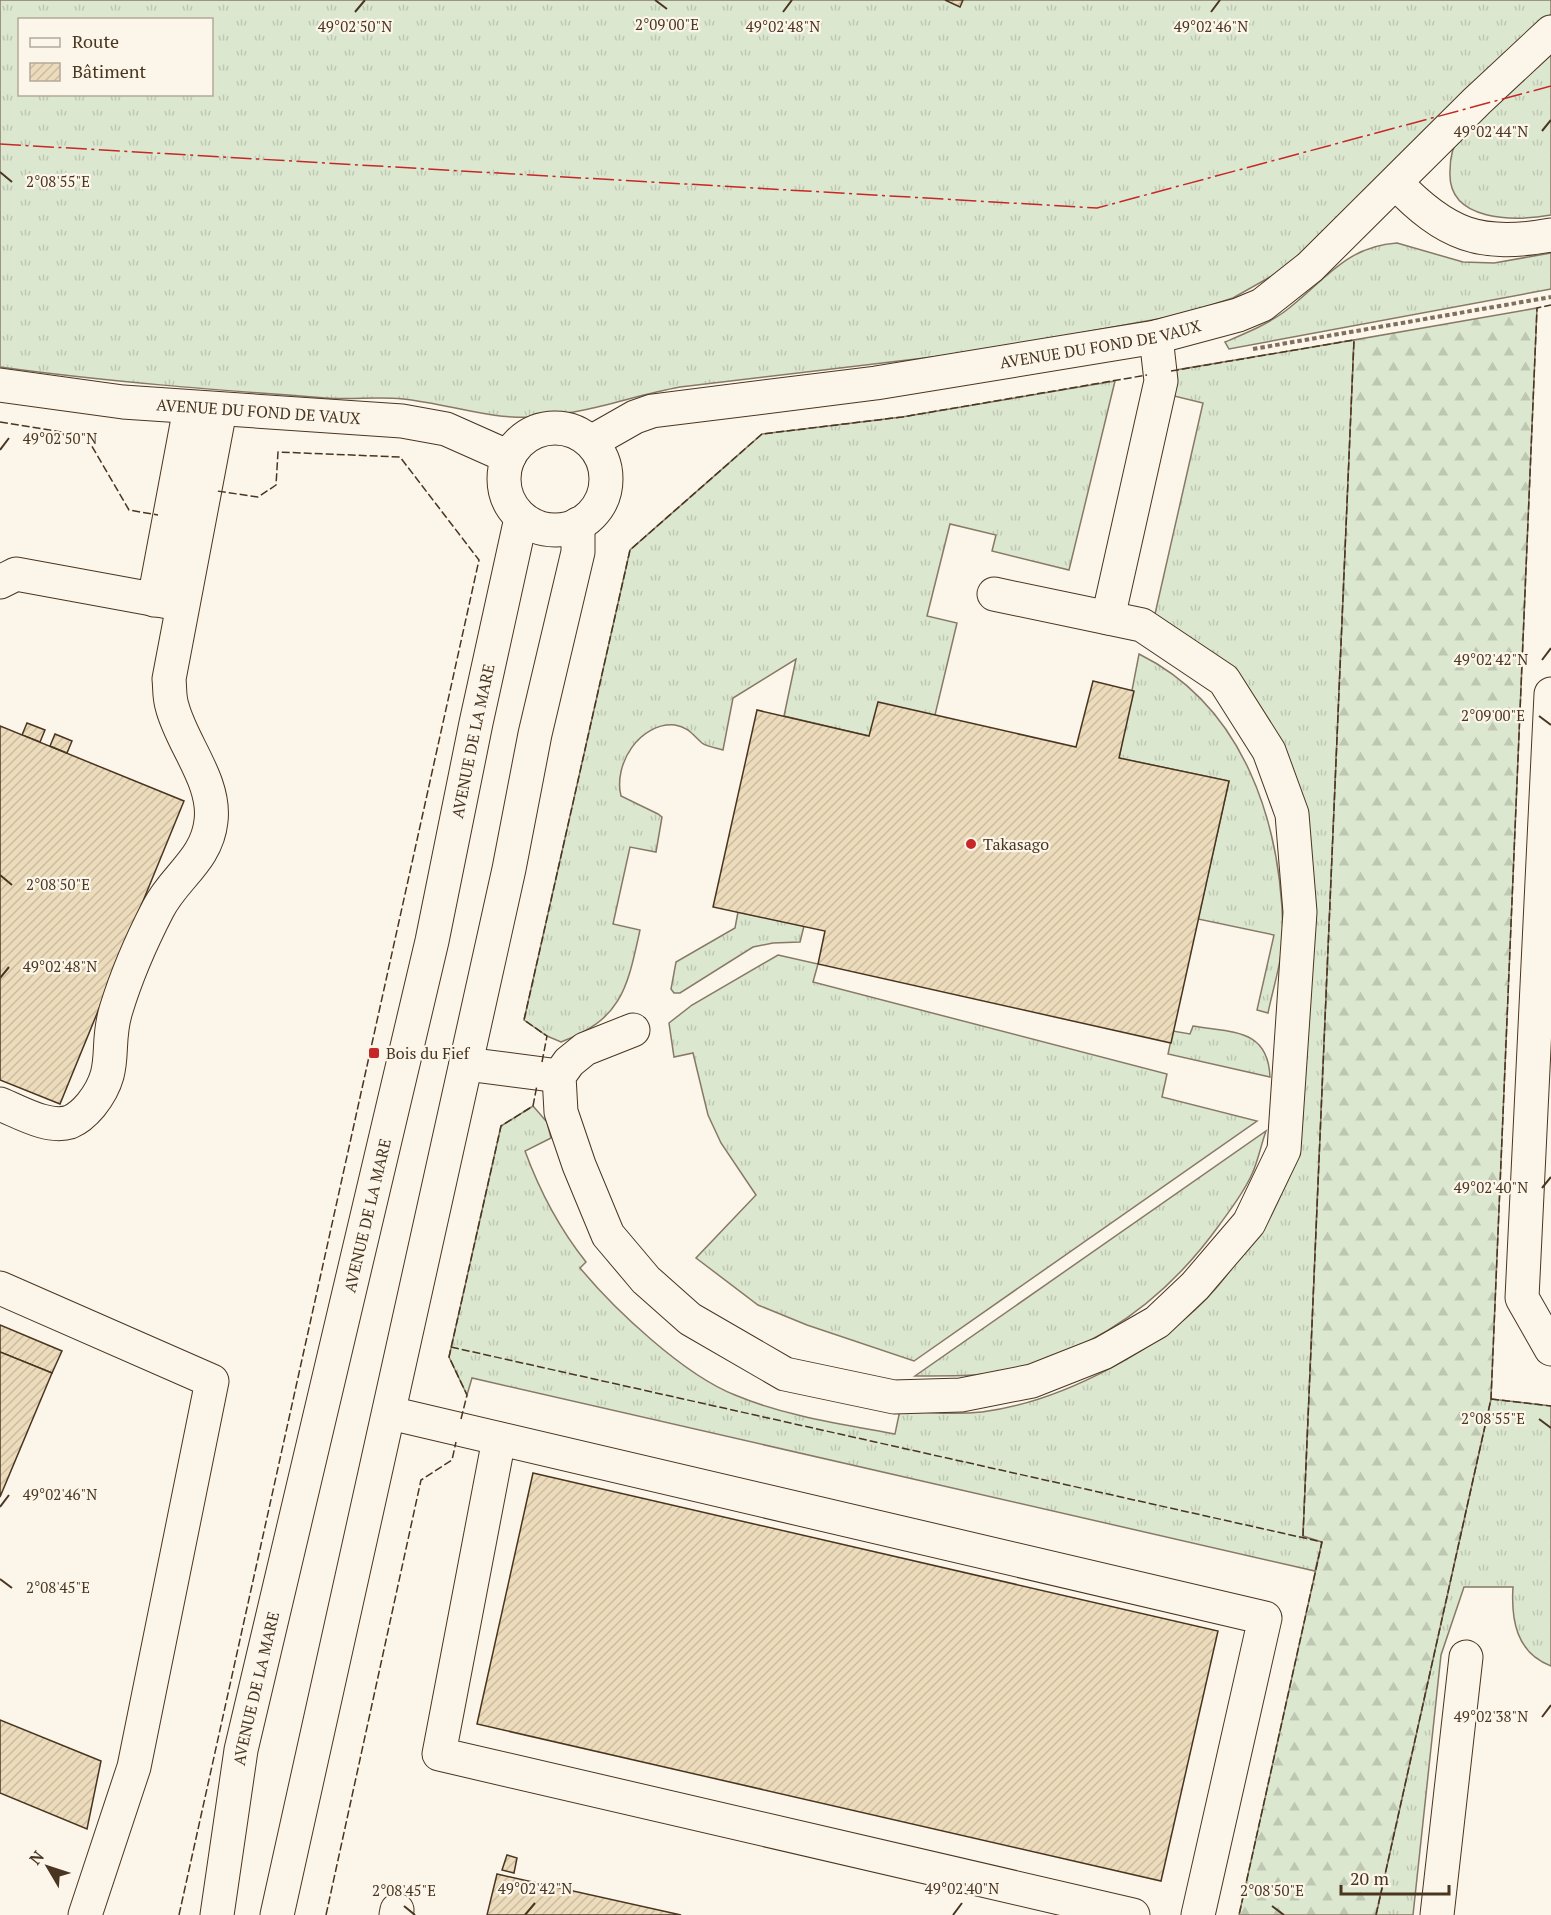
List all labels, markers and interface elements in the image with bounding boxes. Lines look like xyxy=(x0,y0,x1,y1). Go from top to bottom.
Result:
text: 2°09'00"E xyxy=(635,14,699,34)
text: 49°02'50"N xyxy=(318,16,392,36)
text: 49°02'48"N xyxy=(746,16,820,36)
text: 49°02'46"N xyxy=(1174,16,1248,36)
legend xyxy=(18,18,213,96)
text: Route xyxy=(72,29,119,53)
text: Bâtiment xyxy=(72,59,147,83)
text: 49°02'44"N xyxy=(1454,121,1528,141)
text: 2°08'55"E xyxy=(26,171,90,191)
street label: AVENUE DU FOND DE VAUX xyxy=(998,314,1204,374)
street label: AVENUE DU FOND DE VAUX xyxy=(156,393,362,429)
text: 49°02'50"N xyxy=(23,428,97,448)
text: 49°02'42"N xyxy=(1454,649,1528,669)
street label: AVENUE DE LA MARE xyxy=(446,662,500,820)
text: 2°09'00"E xyxy=(1461,705,1525,725)
place label: Takasago xyxy=(983,833,1049,855)
marker: Takasago xyxy=(964,837,978,851)
text: 2°08'50"E xyxy=(26,874,90,894)
text: 49°02'48"N xyxy=(23,956,97,976)
place label: Bois du Fief xyxy=(386,1042,471,1064)
marker: Bois du Fief xyxy=(367,1046,381,1060)
street label: AVENUE DE LA MARE xyxy=(338,1136,396,1295)
text: 49°02'40"N xyxy=(1454,1177,1528,1197)
text: 2°08'55"E xyxy=(1461,1408,1525,1428)
text: 49°02'46"N xyxy=(23,1484,97,1504)
text: 2°08'45"E xyxy=(26,1577,90,1597)
street label: AVENUE DE LA MARE xyxy=(228,1609,284,1767)
text: 49°02'38"N xyxy=(1454,1706,1528,1726)
north arrow xyxy=(18,1837,78,1897)
text: N xyxy=(24,1846,49,1869)
scale bar xyxy=(1341,1858,1449,1896)
text: 20 m xyxy=(1350,1866,1390,1890)
text: 49°02'42"N xyxy=(498,1878,572,1898)
text: 49°02'40"N xyxy=(925,1878,999,1898)
text: 2°08'45"E xyxy=(372,1880,436,1900)
text: 2°08'50"E xyxy=(1240,1880,1304,1900)

